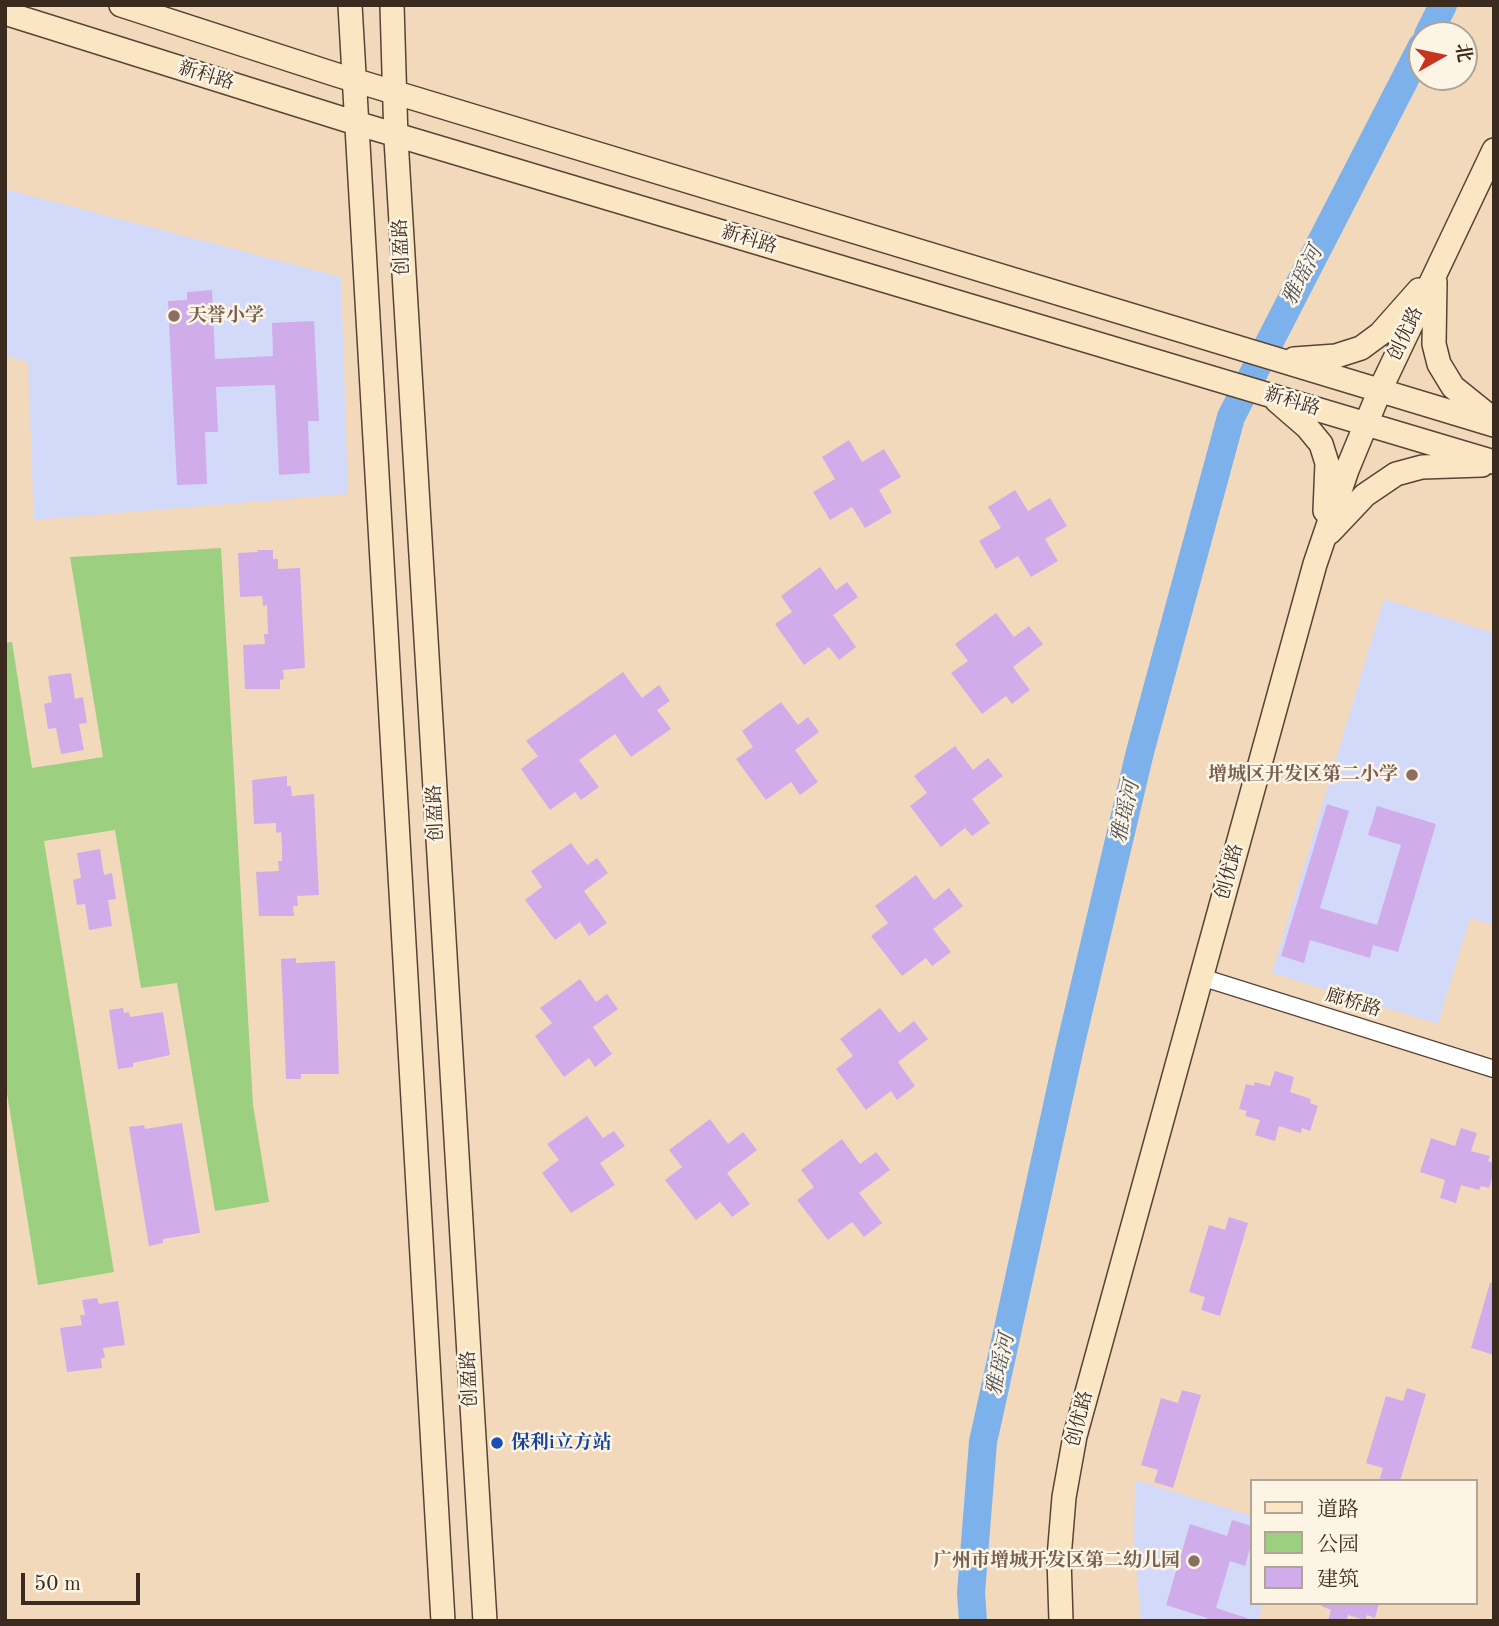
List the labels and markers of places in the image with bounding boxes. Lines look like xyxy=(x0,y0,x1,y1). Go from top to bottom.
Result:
place label: 天誉小学 xyxy=(188,305,264,327)
marker: 天誉小学 xyxy=(166,308,182,324)
place label: 增城区开发区第二小学 xyxy=(1208,764,1398,786)
marker: 增城区开发区第二小学 xyxy=(1404,767,1420,783)
place label: 保利i立方站 xyxy=(511,1432,612,1454)
marker: 保利i立方站 xyxy=(489,1435,505,1451)
place label: 广州市增城开发区第二幼儿园 xyxy=(933,1550,1180,1572)
marker: 广州市增城开发区第二幼儿园 xyxy=(1186,1553,1202,1569)

